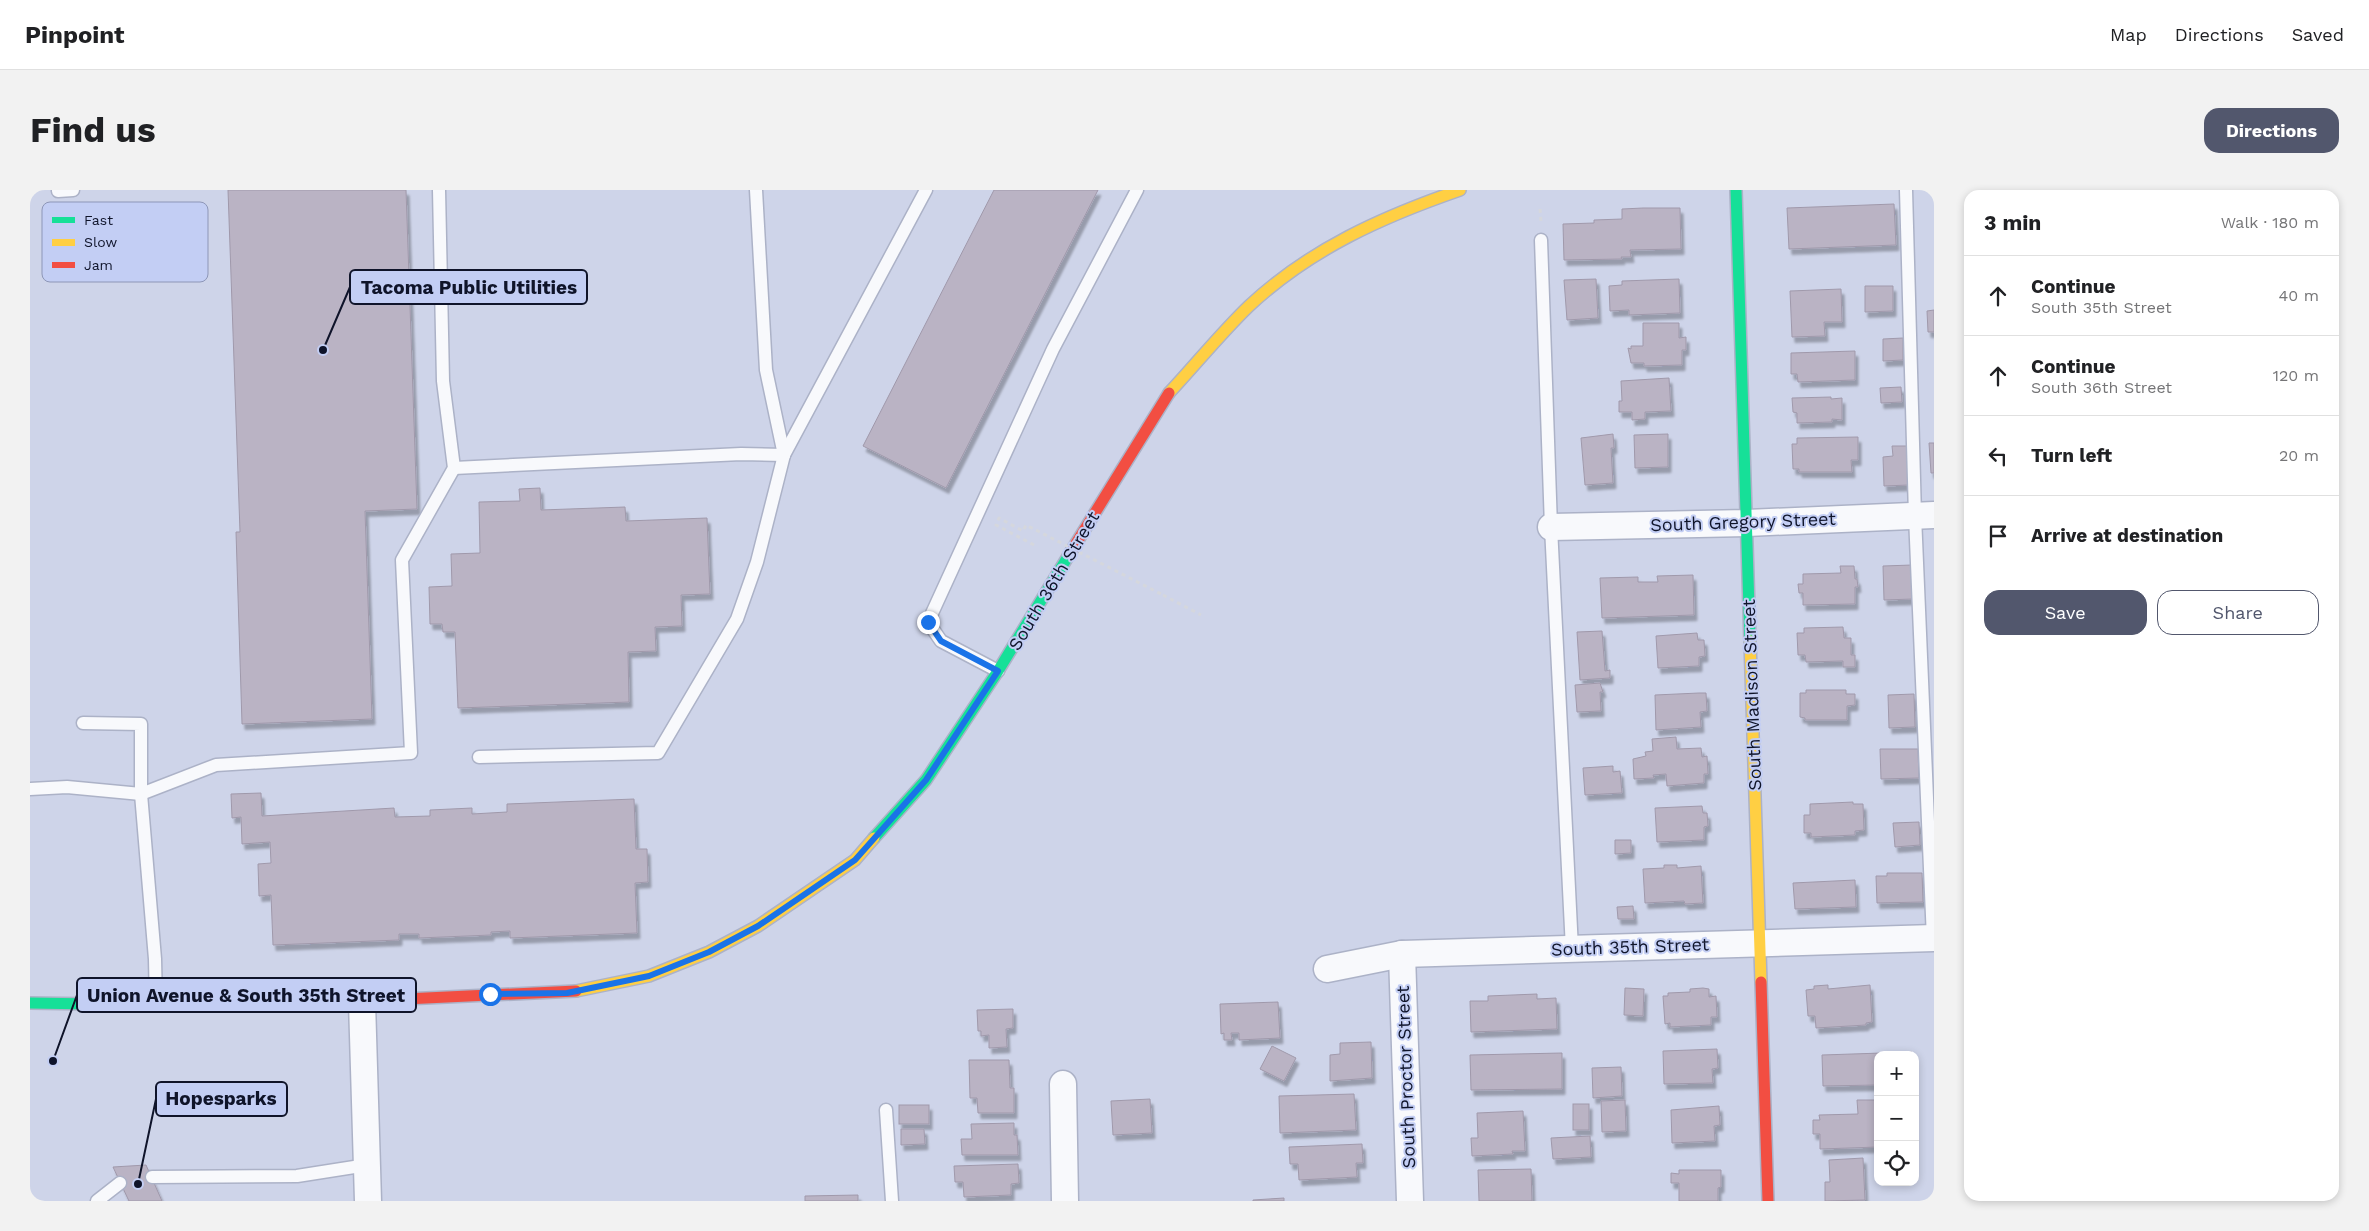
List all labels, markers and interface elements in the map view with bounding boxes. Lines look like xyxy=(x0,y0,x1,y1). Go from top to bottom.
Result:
text: Pinpoint xyxy=(25,21,125,49)
text: Map xyxy=(2110,24,2147,45)
text: Directions xyxy=(2175,24,2264,45)
text: Saved xyxy=(2292,24,2344,45)
button: Directions xyxy=(2204,108,2339,153)
text: Find us xyxy=(30,109,156,151)
legend xyxy=(42,202,208,282)
text: 3 min xyxy=(1984,210,2041,235)
text: Fast xyxy=(84,212,113,228)
text: Walk · 180 m xyxy=(2221,213,2319,232)
text: Slow xyxy=(84,234,117,250)
text: Jam xyxy=(84,257,113,273)
callout: Tacoma Public Utilities xyxy=(350,270,587,304)
text: Continue xyxy=(2031,275,2115,298)
text: Tacoma Public Utilities xyxy=(361,276,577,299)
icon: ahead xyxy=(1984,282,2012,310)
text: 40 m xyxy=(2279,286,2319,305)
text: South 35th Street xyxy=(2031,298,2172,317)
text: Continue xyxy=(2031,355,2115,378)
icon: ahead xyxy=(1984,362,2012,390)
text: 120 m xyxy=(2273,366,2319,385)
text: South 36th Street xyxy=(2031,378,2172,397)
icon: left xyxy=(1984,442,2012,470)
text: Turn left xyxy=(2031,444,2112,467)
text: 20 m xyxy=(2279,446,2319,465)
street label: South 36th Street xyxy=(1004,507,1104,654)
street label: South Gregory Street xyxy=(1650,508,1837,535)
icon: arrive xyxy=(1984,522,2012,550)
text: Arrive at destination xyxy=(2031,524,2223,547)
button: Save xyxy=(1984,590,2147,635)
button: Share xyxy=(2157,590,2319,635)
street label: South Madison Street xyxy=(1738,598,1765,791)
route end xyxy=(917,611,940,634)
street label: South 35th Street xyxy=(1551,933,1710,960)
callout: Union Avenue & South 35th Street xyxy=(77,978,416,1012)
route start xyxy=(479,983,502,1006)
text: Union Avenue & South 35th Street xyxy=(87,984,406,1007)
street label: South Proctor Street xyxy=(1392,985,1419,1169)
map controls xyxy=(1874,1051,1919,1186)
button: + xyxy=(1874,1051,1919,1096)
callout: Hopesparks xyxy=(156,1082,287,1116)
text: Hopesparks xyxy=(165,1087,277,1110)
button: − xyxy=(1874,1096,1919,1141)
button: locate xyxy=(1874,1141,1919,1186)

